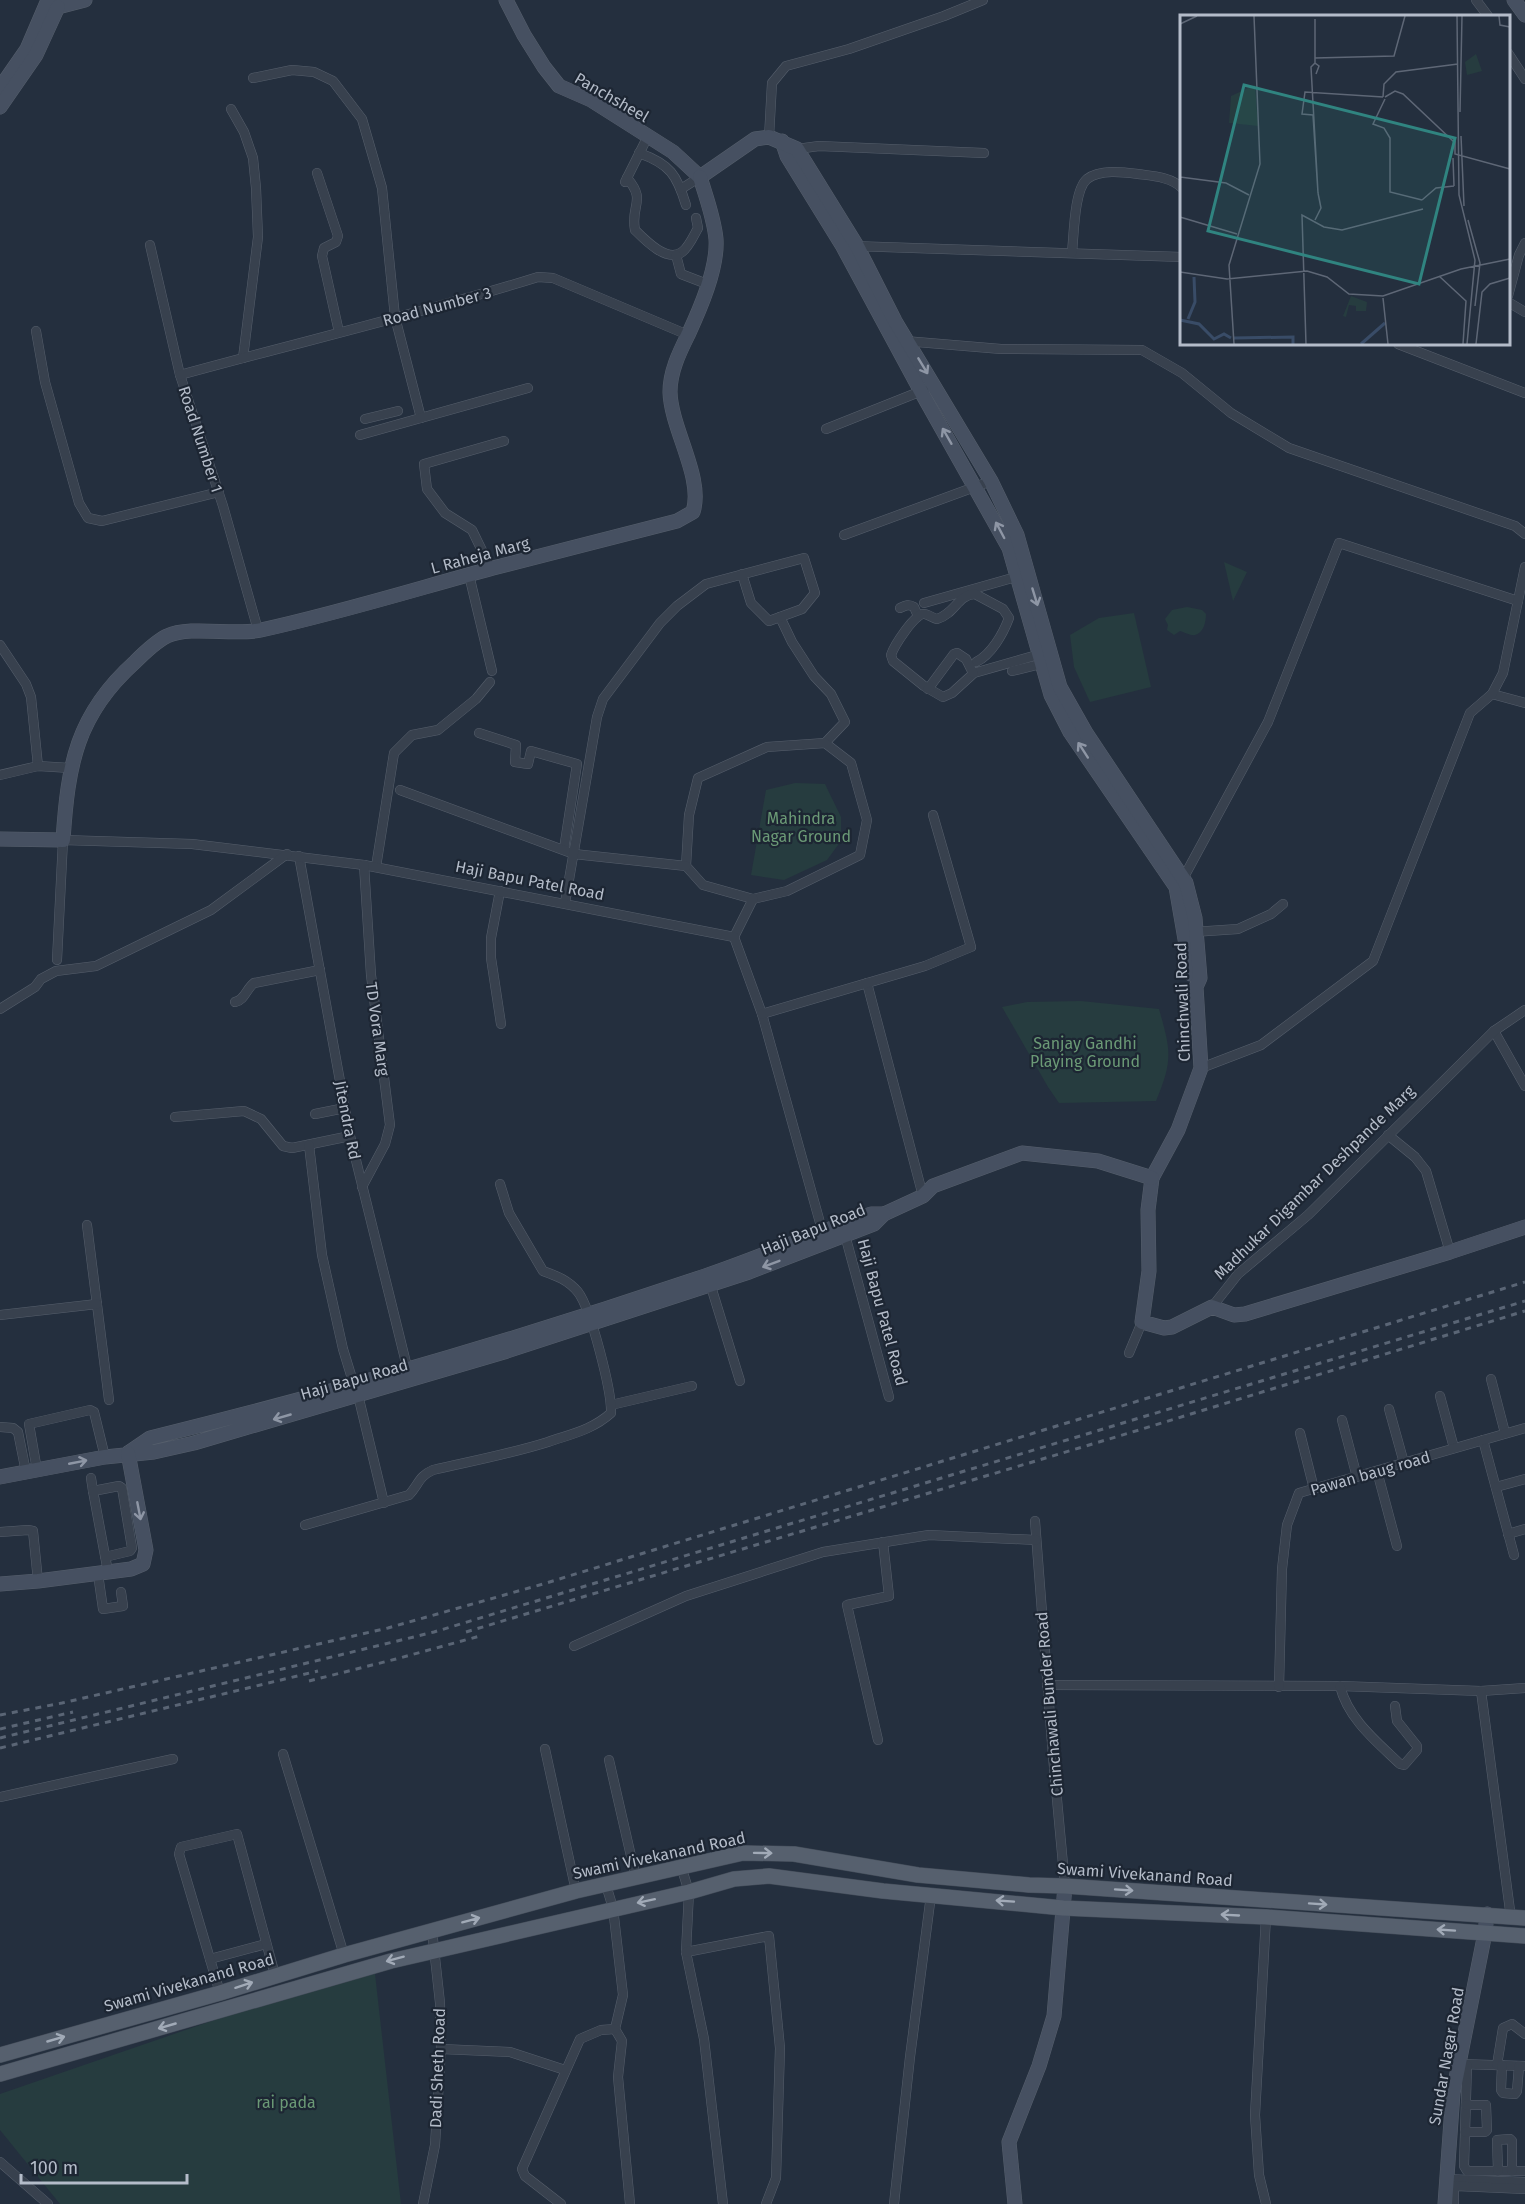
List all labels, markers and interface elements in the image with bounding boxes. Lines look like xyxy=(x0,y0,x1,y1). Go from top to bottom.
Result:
inset map xyxy=(1180,15,1510,345)
street label: Panchsheel xyxy=(571,69,652,126)
street label: Road Number 3 xyxy=(381,283,494,330)
one-way arrow xyxy=(917,357,929,374)
street label: Road Number 1 xyxy=(174,384,227,495)
one-way arrow xyxy=(940,428,952,445)
one-way arrow xyxy=(993,521,1005,539)
street label: L Raheja Marg xyxy=(429,533,532,578)
one-way arrow xyxy=(1030,587,1041,606)
one-way arrow xyxy=(1076,742,1088,759)
park label: Mahindra Nagar Ground xyxy=(751,809,851,846)
street label: Haji Bapu Patel Road xyxy=(454,857,606,904)
street label: Chinchwali Road xyxy=(1171,942,1194,1062)
street label: TD Vora Marg xyxy=(362,981,394,1078)
park label: Sanjay Gandhi Playing Ground xyxy=(1030,1034,1140,1071)
street label: Jitendra Rd xyxy=(331,1079,364,1161)
street label: Madhukar Digambar Deshpande Marg xyxy=(1210,1081,1419,1283)
street label: Haji Bapu Road xyxy=(758,1200,868,1259)
street label: Haji Bapu Patel Road xyxy=(854,1237,911,1388)
one-way arrow xyxy=(763,1259,781,1270)
street label: Haji Bapu Road xyxy=(298,1355,410,1404)
one-way arrow xyxy=(273,1412,292,1424)
street label: Pawan baug road xyxy=(1308,1447,1432,1500)
one-way arrow xyxy=(68,1456,87,1467)
one-way arrow xyxy=(134,1501,145,1520)
street label: Chinchawali Bunder Road xyxy=(1032,1611,1067,1797)
street label: Swami Vivekanand Road xyxy=(571,1828,747,1883)
one-way arrow xyxy=(753,1847,773,1858)
street label: Swami Vivekanand Road xyxy=(1057,1859,1233,1890)
one-way arrow xyxy=(1113,1885,1133,1896)
one-way arrow xyxy=(995,1895,1015,1906)
one-way arrow xyxy=(637,1896,657,1907)
one-way arrow xyxy=(1308,1899,1328,1910)
one-way arrow xyxy=(1221,1910,1241,1921)
one-way arrow xyxy=(461,1913,480,1925)
one-way arrow xyxy=(1436,1925,1456,1936)
street label: Swami Vivekanand Road xyxy=(102,1949,276,2016)
one-way arrow xyxy=(386,1954,405,1966)
one-way arrow xyxy=(234,1979,253,1990)
street label: Sundar Nagar Road xyxy=(1425,1986,1468,2126)
street label: Dadi Sheth Road xyxy=(426,2008,449,2128)
one-way arrow xyxy=(158,2021,177,2032)
one-way arrow xyxy=(46,2033,65,2044)
park label: rai pada xyxy=(256,2093,316,2112)
scale bar xyxy=(21,2147,188,2185)
text: 100 m xyxy=(30,2157,78,2179)

